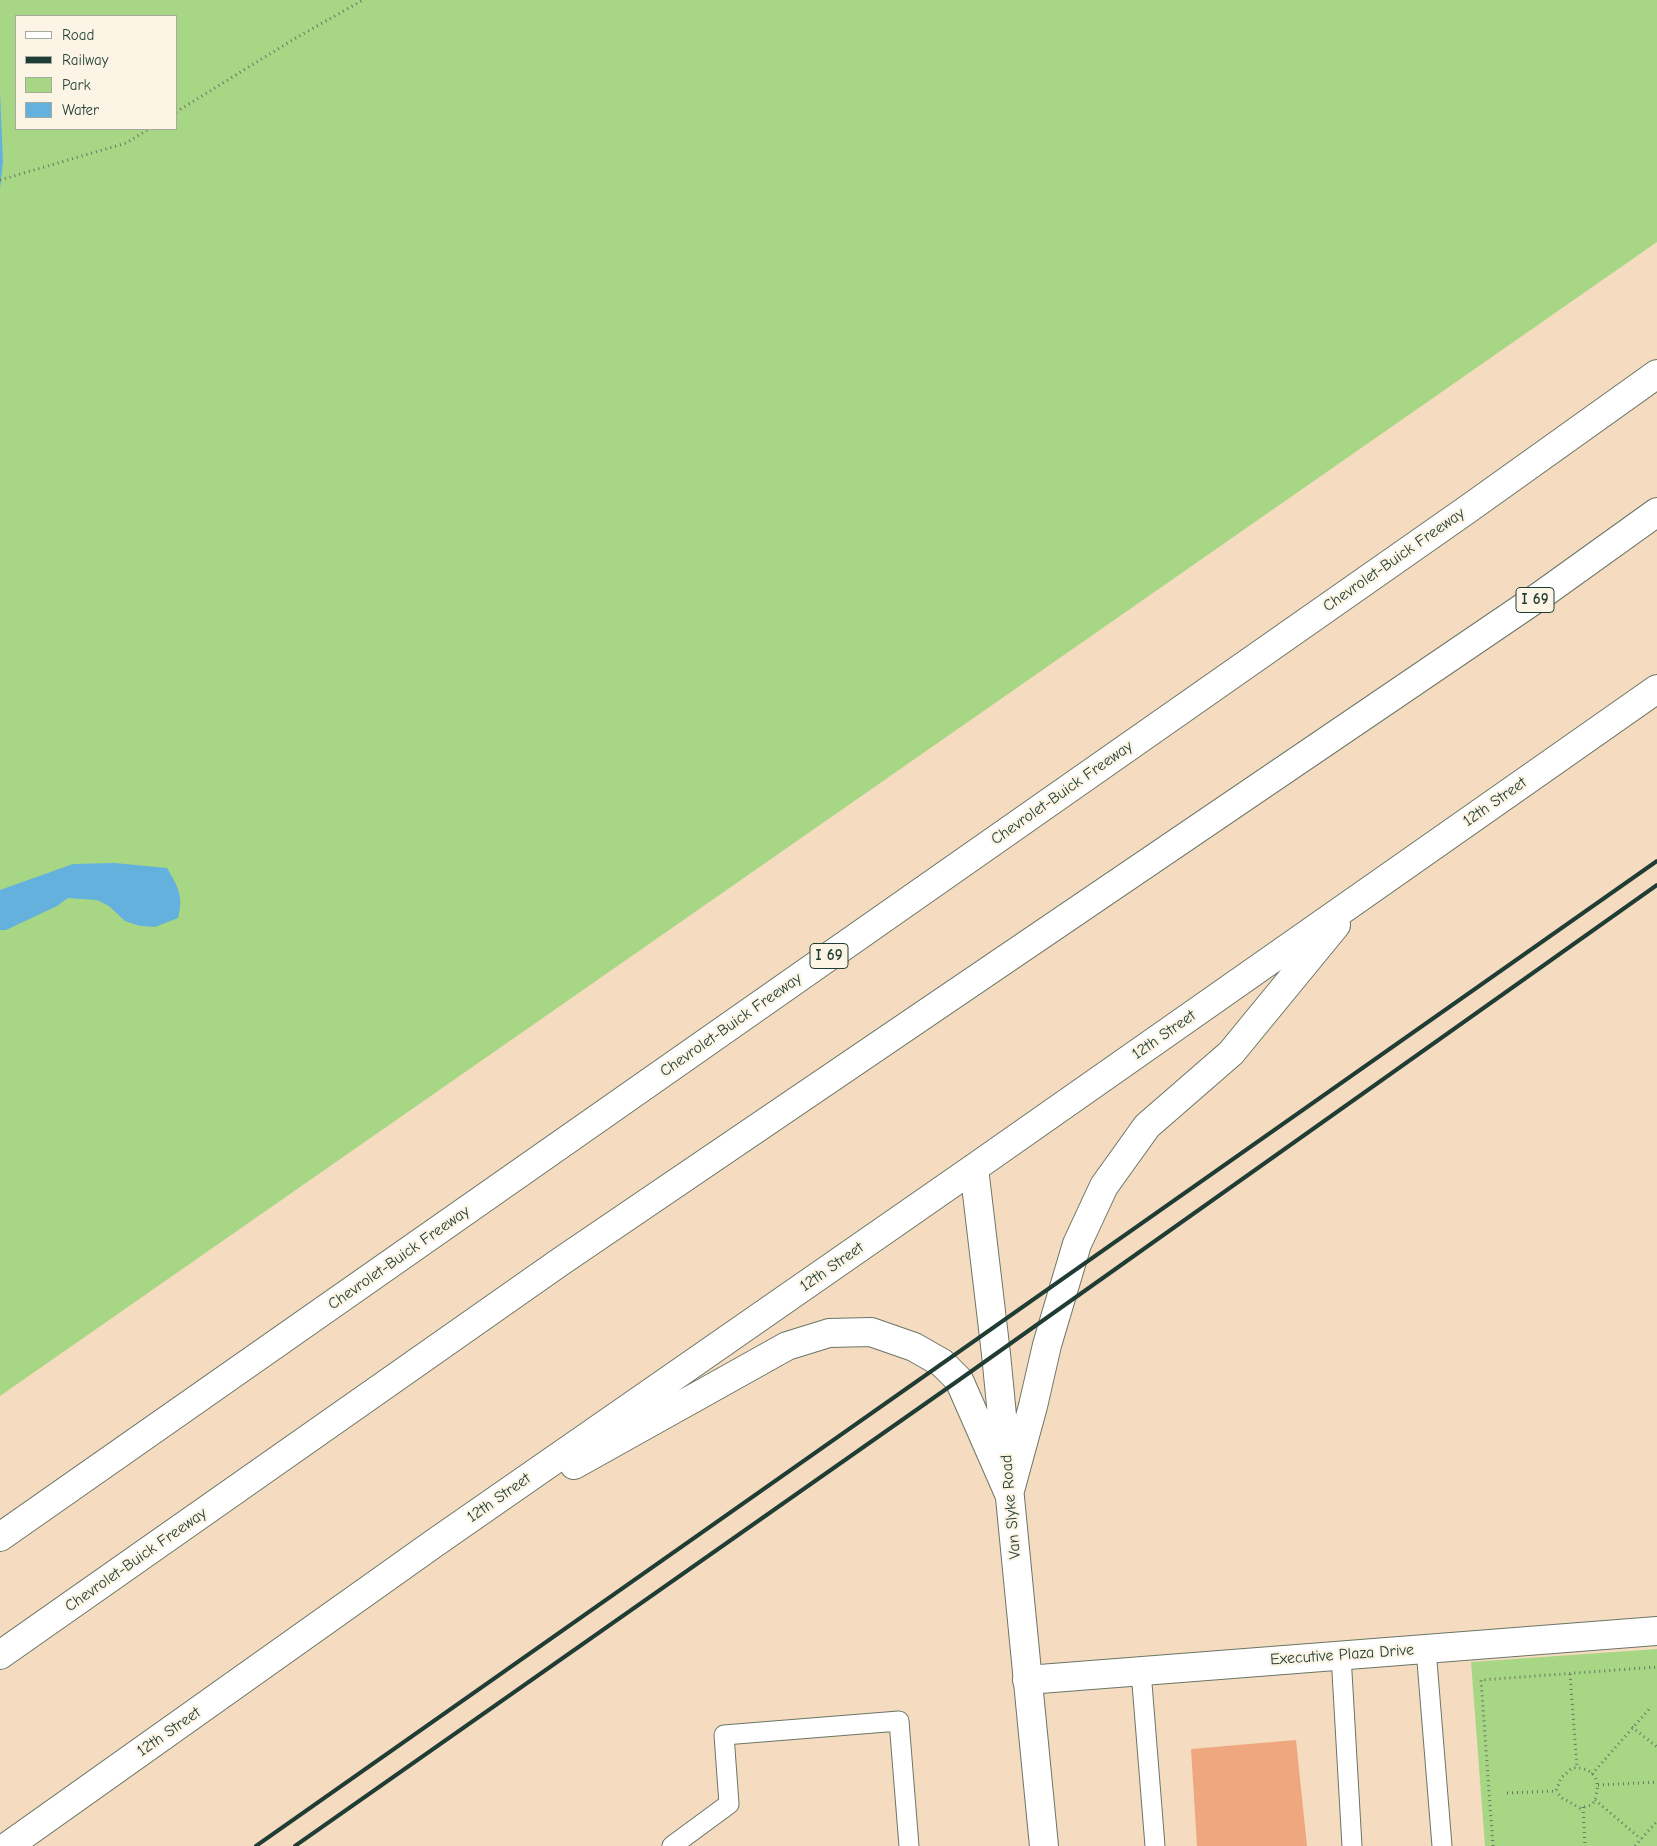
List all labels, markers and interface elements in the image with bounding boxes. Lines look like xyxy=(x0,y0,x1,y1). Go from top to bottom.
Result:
legend xyxy=(15,15,178,130)
text: Road xyxy=(62,26,94,44)
text: Railway xyxy=(62,51,108,69)
text: Park xyxy=(62,76,91,94)
text: Water xyxy=(62,101,99,119)
street label: Chevrolet-Buick Freeway xyxy=(1319,504,1469,616)
road number: I 69 xyxy=(1516,588,1554,612)
street label: Chevrolet-Buick Freeway xyxy=(987,737,1137,849)
street label: 12th Street xyxy=(1459,773,1531,831)
road number: I 69 xyxy=(810,944,848,968)
street label: Chevrolet-Buick Freeway xyxy=(656,969,806,1081)
street label: 12th Street xyxy=(1128,1006,1200,1064)
street label: Chevrolet-Buick Freeway xyxy=(324,1202,474,1314)
street label: 12th Street xyxy=(796,1238,868,1296)
street label: Van Slyke Road xyxy=(997,1454,1025,1560)
street label: 12th Street xyxy=(463,1469,535,1527)
street label: Chevrolet-Buick Freeway xyxy=(61,1504,211,1616)
street label: Executive Plaza Drive xyxy=(1269,1640,1415,1670)
street label: 12th Street xyxy=(133,1703,205,1761)

